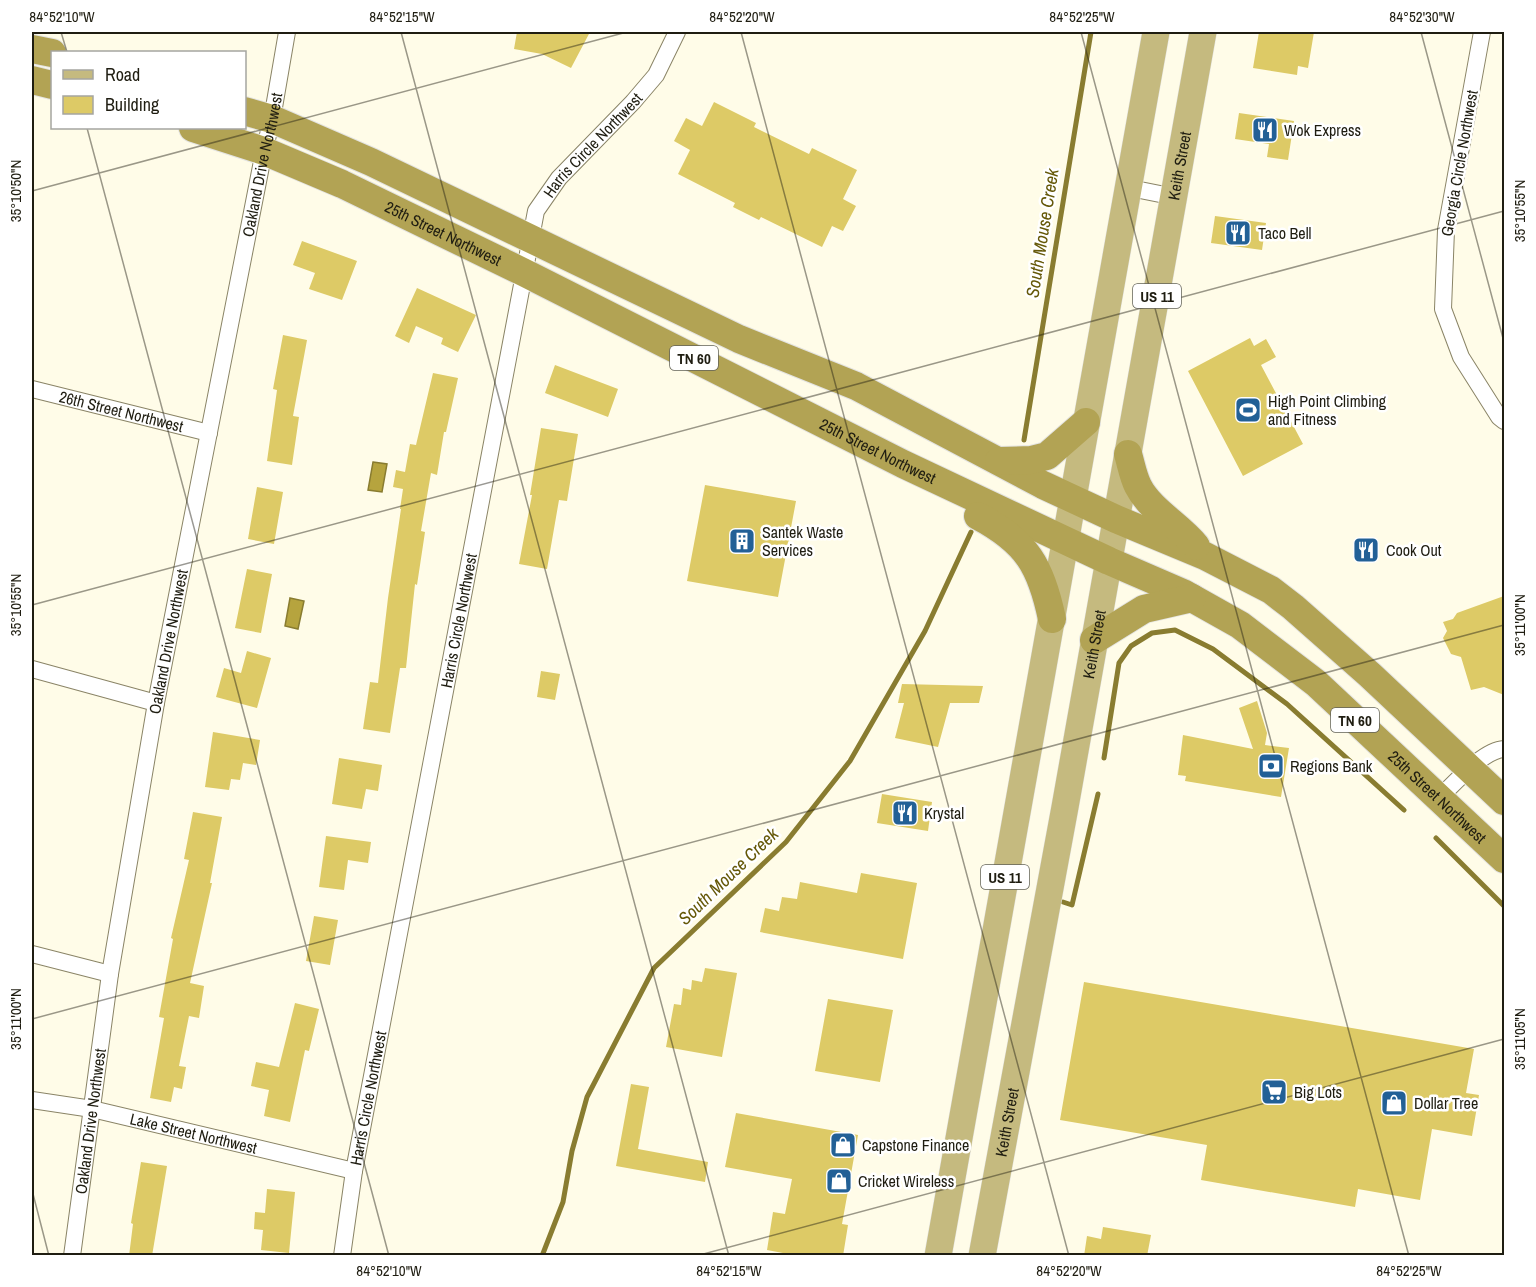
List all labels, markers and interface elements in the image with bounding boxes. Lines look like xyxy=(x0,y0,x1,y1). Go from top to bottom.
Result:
text: 84°52'10"W xyxy=(29,6,95,27)
text: 84°52'15"W xyxy=(369,6,435,27)
text: 84°52'20"W xyxy=(709,6,775,27)
text: 84°52'25"W xyxy=(1049,6,1115,27)
text: 84°52'30"W xyxy=(1389,6,1455,27)
legend xyxy=(51,51,246,129)
text: Road xyxy=(105,62,140,87)
street label: Harris Circle Northwest xyxy=(538,88,647,202)
street label: Georgia Circle Northwest xyxy=(1435,88,1483,238)
street label: Oakland Drive Northwest xyxy=(236,91,287,239)
text: Building xyxy=(105,92,160,117)
restaurant icon: Wok Express xyxy=(1250,115,1280,145)
place label: Wok Express xyxy=(1284,119,1361,141)
street label: Keith Street xyxy=(1162,129,1196,202)
text: 35°10'50"N xyxy=(5,160,26,222)
water label: South Mouse Creek xyxy=(1019,166,1065,299)
text: 35°10'55"N xyxy=(1509,180,1530,242)
street label: 25th Street Northwest xyxy=(381,196,506,271)
restaurant icon: Taco Bell xyxy=(1223,218,1253,248)
place label: Taco Bell xyxy=(1258,222,1312,244)
road number: US 11 xyxy=(1133,284,1181,308)
road number: TN 60 xyxy=(670,346,718,370)
street label: 26th Street Northwest xyxy=(57,385,186,437)
place label: High Point Climbing and Fitness xyxy=(1268,390,1387,430)
sports icon: High Point Climbing and Fitness xyxy=(1233,395,1263,425)
street label: 25th Street Northwest xyxy=(816,413,940,489)
place label: Santek Waste Services xyxy=(762,521,843,561)
building icon: Santek Waste Services xyxy=(727,526,757,556)
restaurant icon: Cook Out xyxy=(1351,535,1381,565)
place label: Cook Out xyxy=(1386,539,1442,561)
street label: Harris Circle Northwest xyxy=(435,551,482,690)
street label: Oakland Drive Northwest xyxy=(143,567,193,715)
text: 35°10'55"N xyxy=(5,574,26,636)
text: 35°11'00"N xyxy=(1509,594,1530,656)
street label: Keith Street xyxy=(1077,608,1111,680)
road number: TN 60 xyxy=(1331,708,1379,732)
street label: 25th Street Northwest xyxy=(1384,745,1492,848)
bank icon: Regions Bank xyxy=(1256,751,1286,781)
place label: Regions Bank xyxy=(1290,755,1373,777)
restaurant icon: Krystal xyxy=(890,798,920,828)
place label: Krystal xyxy=(924,802,964,824)
water label: South Mouse Creek xyxy=(672,821,784,930)
road number: US 11 xyxy=(981,865,1029,889)
text: 35°11'00"N xyxy=(5,988,26,1050)
text: 35°11'05"N xyxy=(1509,1008,1530,1070)
street label: Harris Circle Northwest xyxy=(344,1029,391,1167)
street label: Oakland Drive Northwest xyxy=(69,1047,111,1195)
supermarket icon: Big Lots xyxy=(1259,1077,1289,1107)
place label: Big Lots xyxy=(1294,1081,1342,1103)
street label: Keith Street xyxy=(990,1086,1024,1158)
shop icon: Dollar Tree xyxy=(1379,1088,1409,1118)
place label: Dollar Tree xyxy=(1414,1092,1478,1114)
street label: Lake Street Northwest xyxy=(128,1107,260,1159)
shop icon: Capstone Finance xyxy=(828,1130,858,1160)
place label: Capstone Finance xyxy=(862,1134,969,1156)
shop icon: Cricket Wireless xyxy=(824,1166,854,1196)
place label: Cricket Wireless xyxy=(858,1170,954,1192)
text: 84°52'10"W xyxy=(356,1260,422,1281)
text: 84°52'15"W xyxy=(696,1260,762,1281)
text: 84°52'20"W xyxy=(1036,1260,1102,1281)
text: 84°52'25"W xyxy=(1376,1260,1442,1281)

